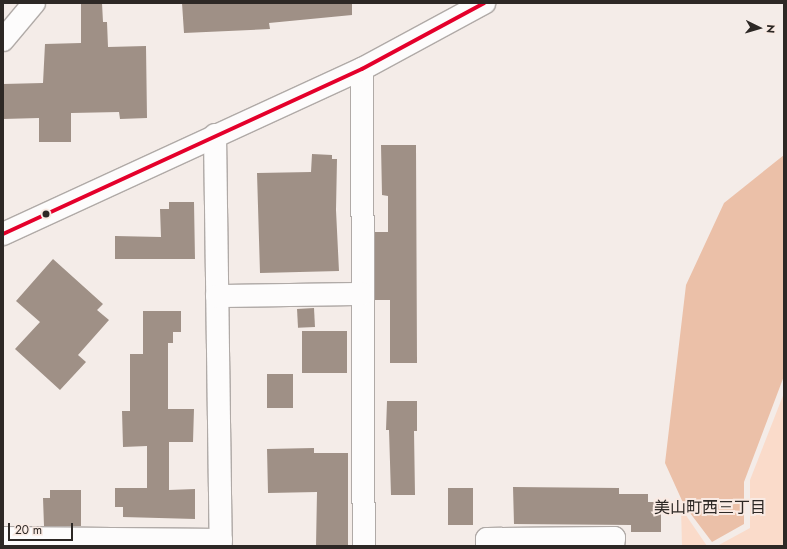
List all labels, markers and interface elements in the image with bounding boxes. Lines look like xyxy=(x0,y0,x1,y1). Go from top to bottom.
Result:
north arrow xyxy=(739,8,779,48)
text: N xyxy=(763,24,779,34)
unlabelled marker xyxy=(41,209,51,219)
district label: 美山町西三丁目 xyxy=(654,498,766,518)
scale bar xyxy=(10,515,75,541)
text: 20 m xyxy=(15,521,42,539)

